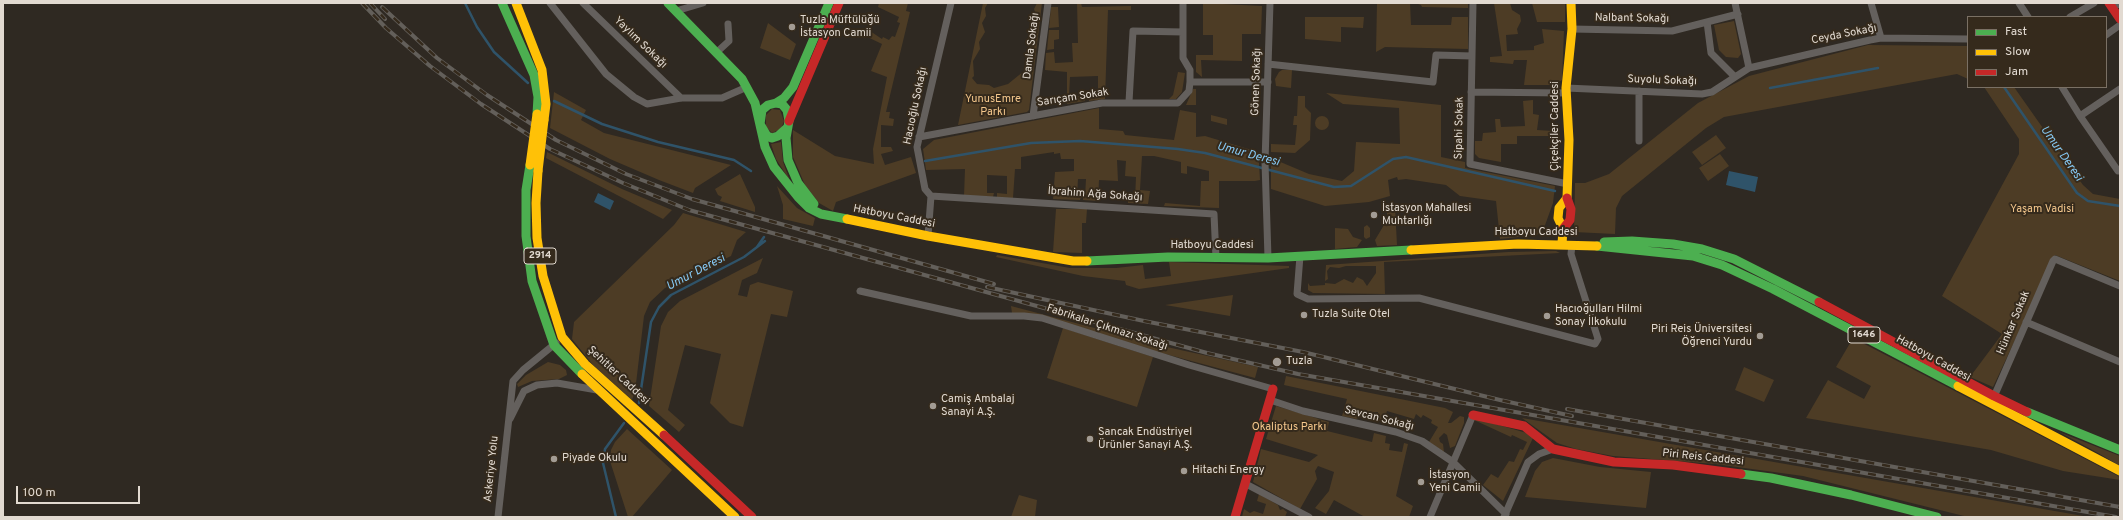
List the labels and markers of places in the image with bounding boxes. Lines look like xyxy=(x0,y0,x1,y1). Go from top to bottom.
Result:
place label: Tuzla Müftülüğü İstasyon Camii xyxy=(800,14,880,40)
marker: Tuzla Müftülüğü İstasyon Camii xyxy=(787,22,797,32)
place label: İstasyon Mahallesi Muhtarlığı xyxy=(1382,202,1471,228)
marker: İstasyon Mahallesi Muhtarlığı xyxy=(1369,210,1379,220)
place label: Hacıoğulları Hilmi Sonay İlkokulu xyxy=(1555,303,1642,329)
place label: Tuzla Suite Otel xyxy=(1312,308,1390,322)
marker: Tuzla Suite Otel xyxy=(1299,310,1309,320)
marker: Hacıoğulları Hilmi Sonay İlkokulu xyxy=(1542,311,1552,321)
place label: Piri Reis Üniversitesi Öğrenci Yurdu xyxy=(1651,323,1752,349)
marker: Piri Reis Üniversitesi Öğrenci Yurdu xyxy=(1755,331,1765,341)
place label: Tuzla xyxy=(1286,355,1312,369)
marker: Tuzla xyxy=(1271,356,1283,368)
place label: Camiş Ambalaj Sanayi A.Ş. xyxy=(941,393,1015,419)
marker: Camiş Ambalaj Sanayi A.Ş. xyxy=(928,401,938,411)
place label: Sancak Endüstriyel Ürünler Sanayi A.Ş. xyxy=(1098,426,1192,452)
marker: Sancak Endüstriyel Ürünler Sanayi A.Ş. xyxy=(1085,434,1095,444)
place label: Piyade Okulu xyxy=(562,452,627,466)
marker: Piyade Okulu xyxy=(549,454,559,464)
place label: Hitachi Energy xyxy=(1192,464,1265,478)
marker: Hitachi Energy xyxy=(1179,466,1189,476)
place label: İstasyon Yeni Camii xyxy=(1429,469,1481,495)
marker: İstasyon Yeni Camii xyxy=(1416,477,1426,487)

